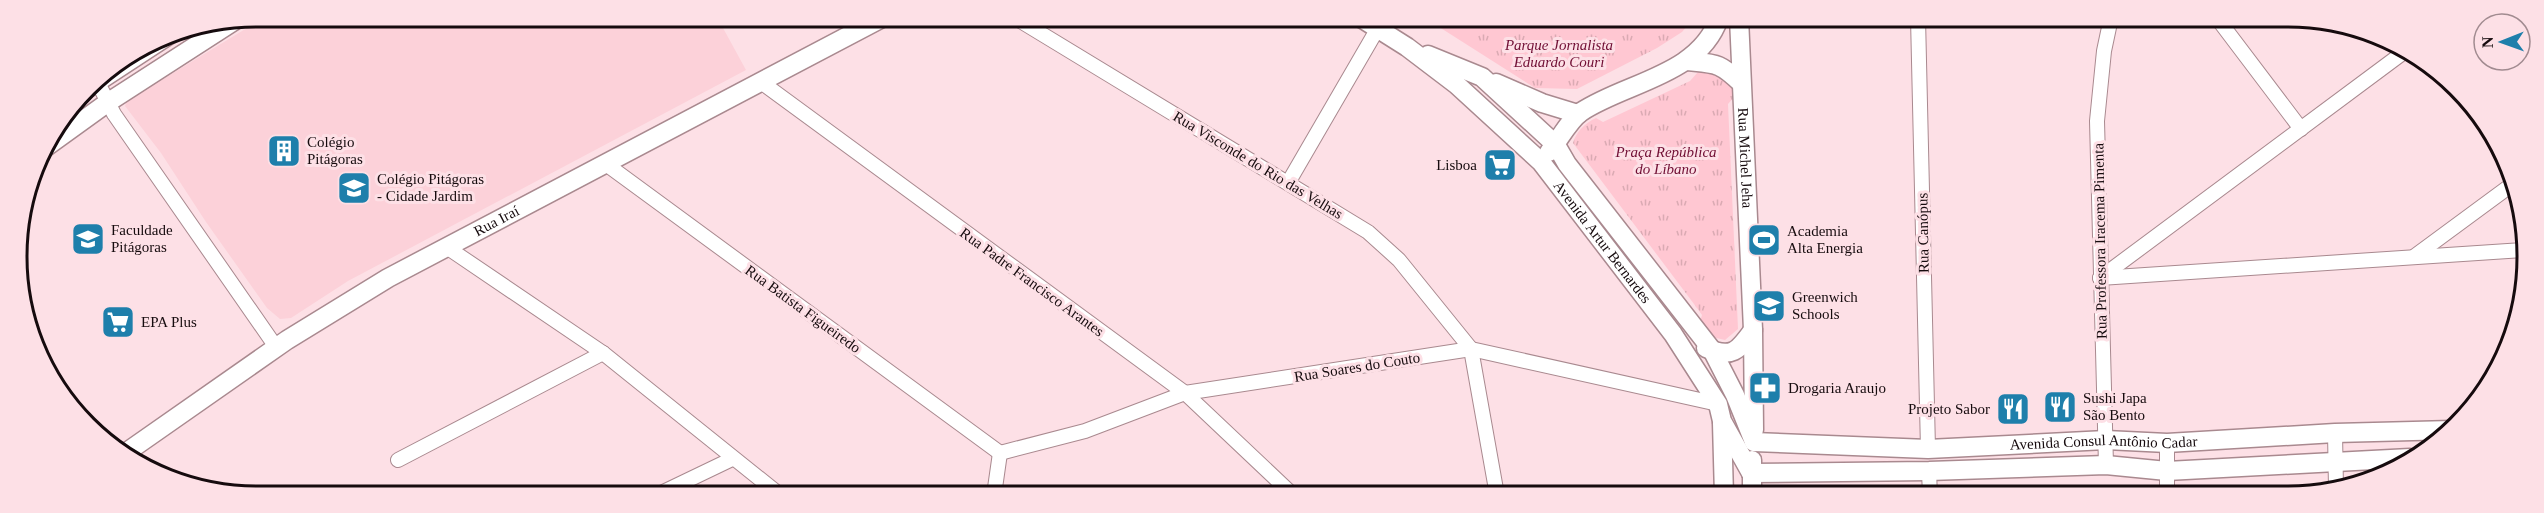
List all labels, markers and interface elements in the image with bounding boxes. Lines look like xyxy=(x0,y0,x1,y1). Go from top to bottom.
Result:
north arrow xyxy=(2472,12,2532,72)
text: N xyxy=(2479,36,2496,48)
park label: Parque Jornalista Eduardo Couri xyxy=(1504,37,1613,70)
street label: Rua Michel Jeha xyxy=(1735,107,1756,209)
street label: Rua Visconde do Rio das Velhas xyxy=(1170,108,1346,222)
building icon: Colégio Pitágoras xyxy=(266,133,302,169)
place label: Colégio Pitágoras xyxy=(307,134,363,167)
street label: Rua Professora Iracema Pimenta xyxy=(2090,142,2110,339)
park label: Praça República do Líbano xyxy=(1614,144,1717,177)
supermarket icon: Lisboa xyxy=(1482,147,1518,183)
place label: Lisboa xyxy=(1436,157,1477,173)
school or university icon: Colégio Pitágoras - Cidade Jardim xyxy=(336,170,372,206)
place label: Colégio Pitágoras - Cidade Jardim xyxy=(377,171,484,204)
street label: Avenida Artur Bernardes xyxy=(1550,178,1654,306)
street label: Rua Canópus xyxy=(1914,193,1932,273)
street label: Rua Iraí xyxy=(471,202,522,239)
school or university icon: Faculdade Pitágoras xyxy=(70,221,106,257)
place label: Faculdade Pitágoras xyxy=(111,222,173,255)
sports icon: Academia Alta Energia xyxy=(1746,222,1782,258)
place label: Academia Alta Energia xyxy=(1787,223,1863,256)
street label: Rua Padre Francisco Arantes xyxy=(957,224,1107,340)
street label: Rua Batista Figueiredo xyxy=(742,262,864,356)
school or university icon: Greenwich Schools xyxy=(1751,288,1787,324)
place label: Greenwich Schools xyxy=(1792,289,1858,322)
supermarket icon: EPA Plus xyxy=(100,304,136,340)
place label: EPA Plus xyxy=(141,314,197,330)
street label: Rua Soares do Couto xyxy=(1293,349,1421,385)
pharmacy icon: Drogaria Araujo xyxy=(1747,370,1783,406)
place label: Drogaria Araujo xyxy=(1788,380,1886,396)
restaurant icon: Sushi Japa São Bento xyxy=(2042,389,2078,425)
place label: Sushi Japa São Bento xyxy=(2083,390,2147,423)
restaurant icon: Projeto Sabor xyxy=(1995,391,2031,427)
place label: Projeto Sabor xyxy=(1908,401,1990,417)
street label: Avenida Consul Antônio Cadar xyxy=(2009,432,2198,453)

